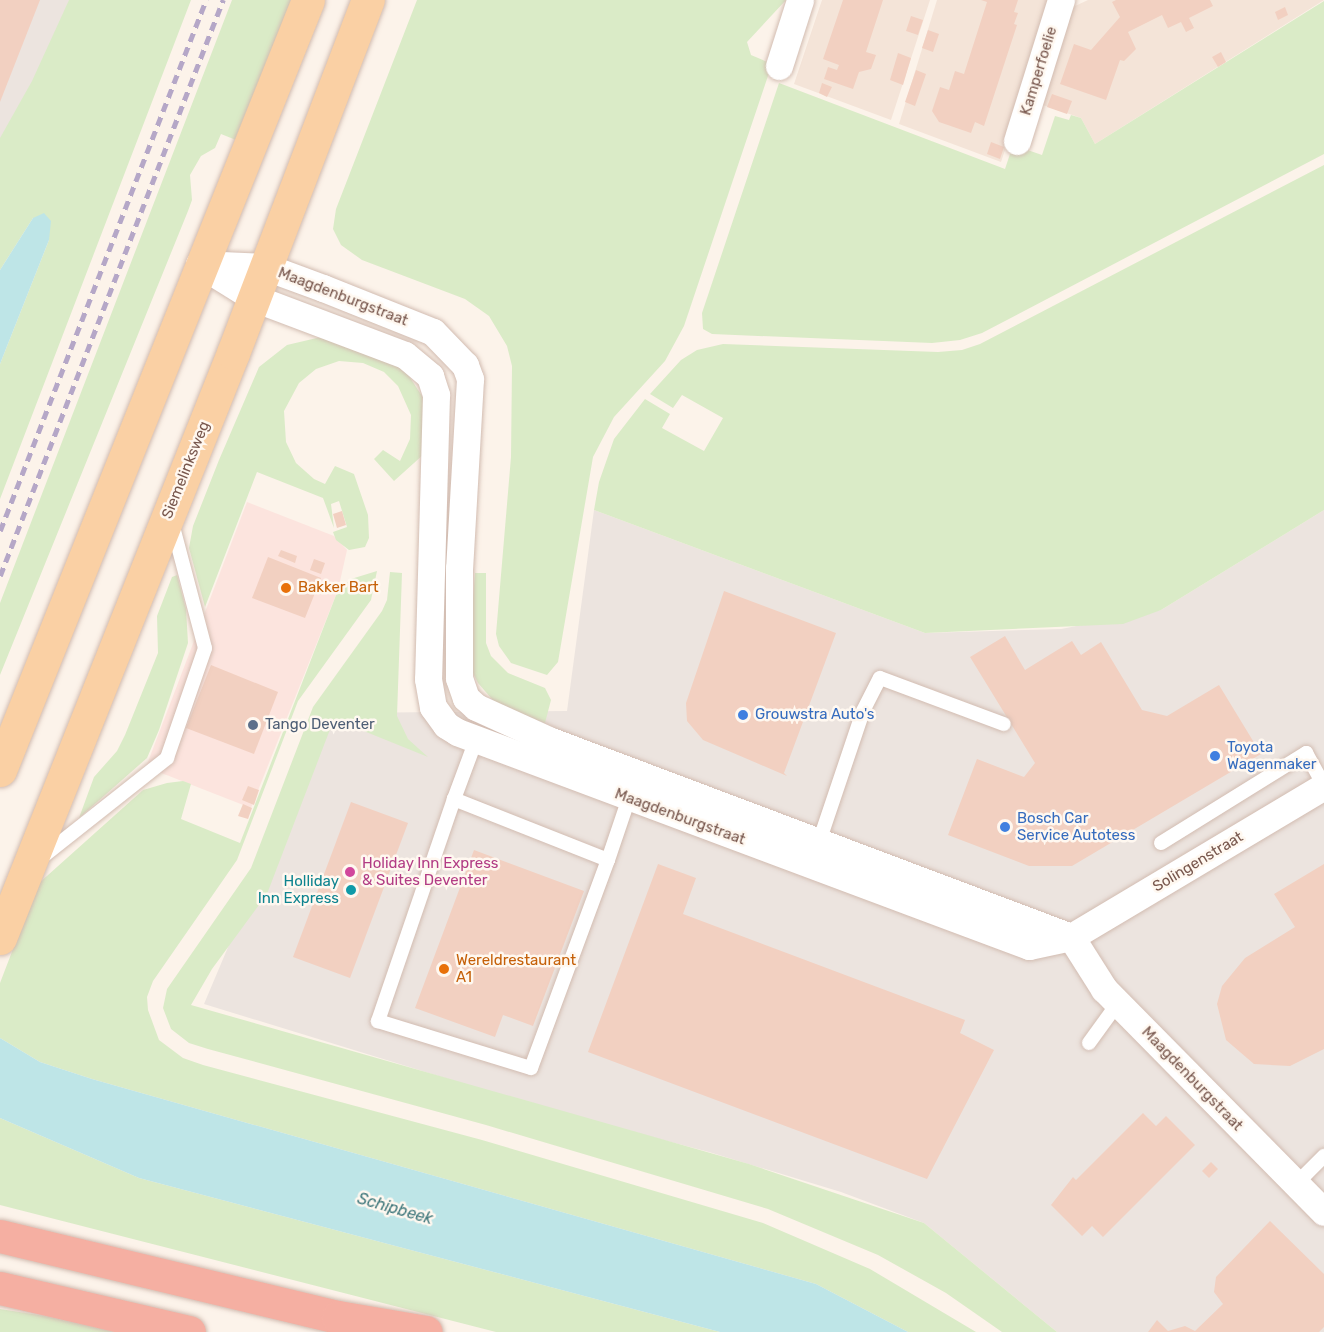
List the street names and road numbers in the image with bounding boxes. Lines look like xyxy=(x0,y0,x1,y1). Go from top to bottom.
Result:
street label: Kamperfoelie xyxy=(1017,24,1061,118)
street label: Maagdenburgstraat xyxy=(275,264,411,330)
street label: Siemelinksweg xyxy=(158,419,214,521)
street label: Maagdenburgstraat xyxy=(612,785,748,849)
street label: Solingenstraat xyxy=(1150,828,1246,896)
street label: Maagdenburgstraat xyxy=(1138,1023,1246,1135)

